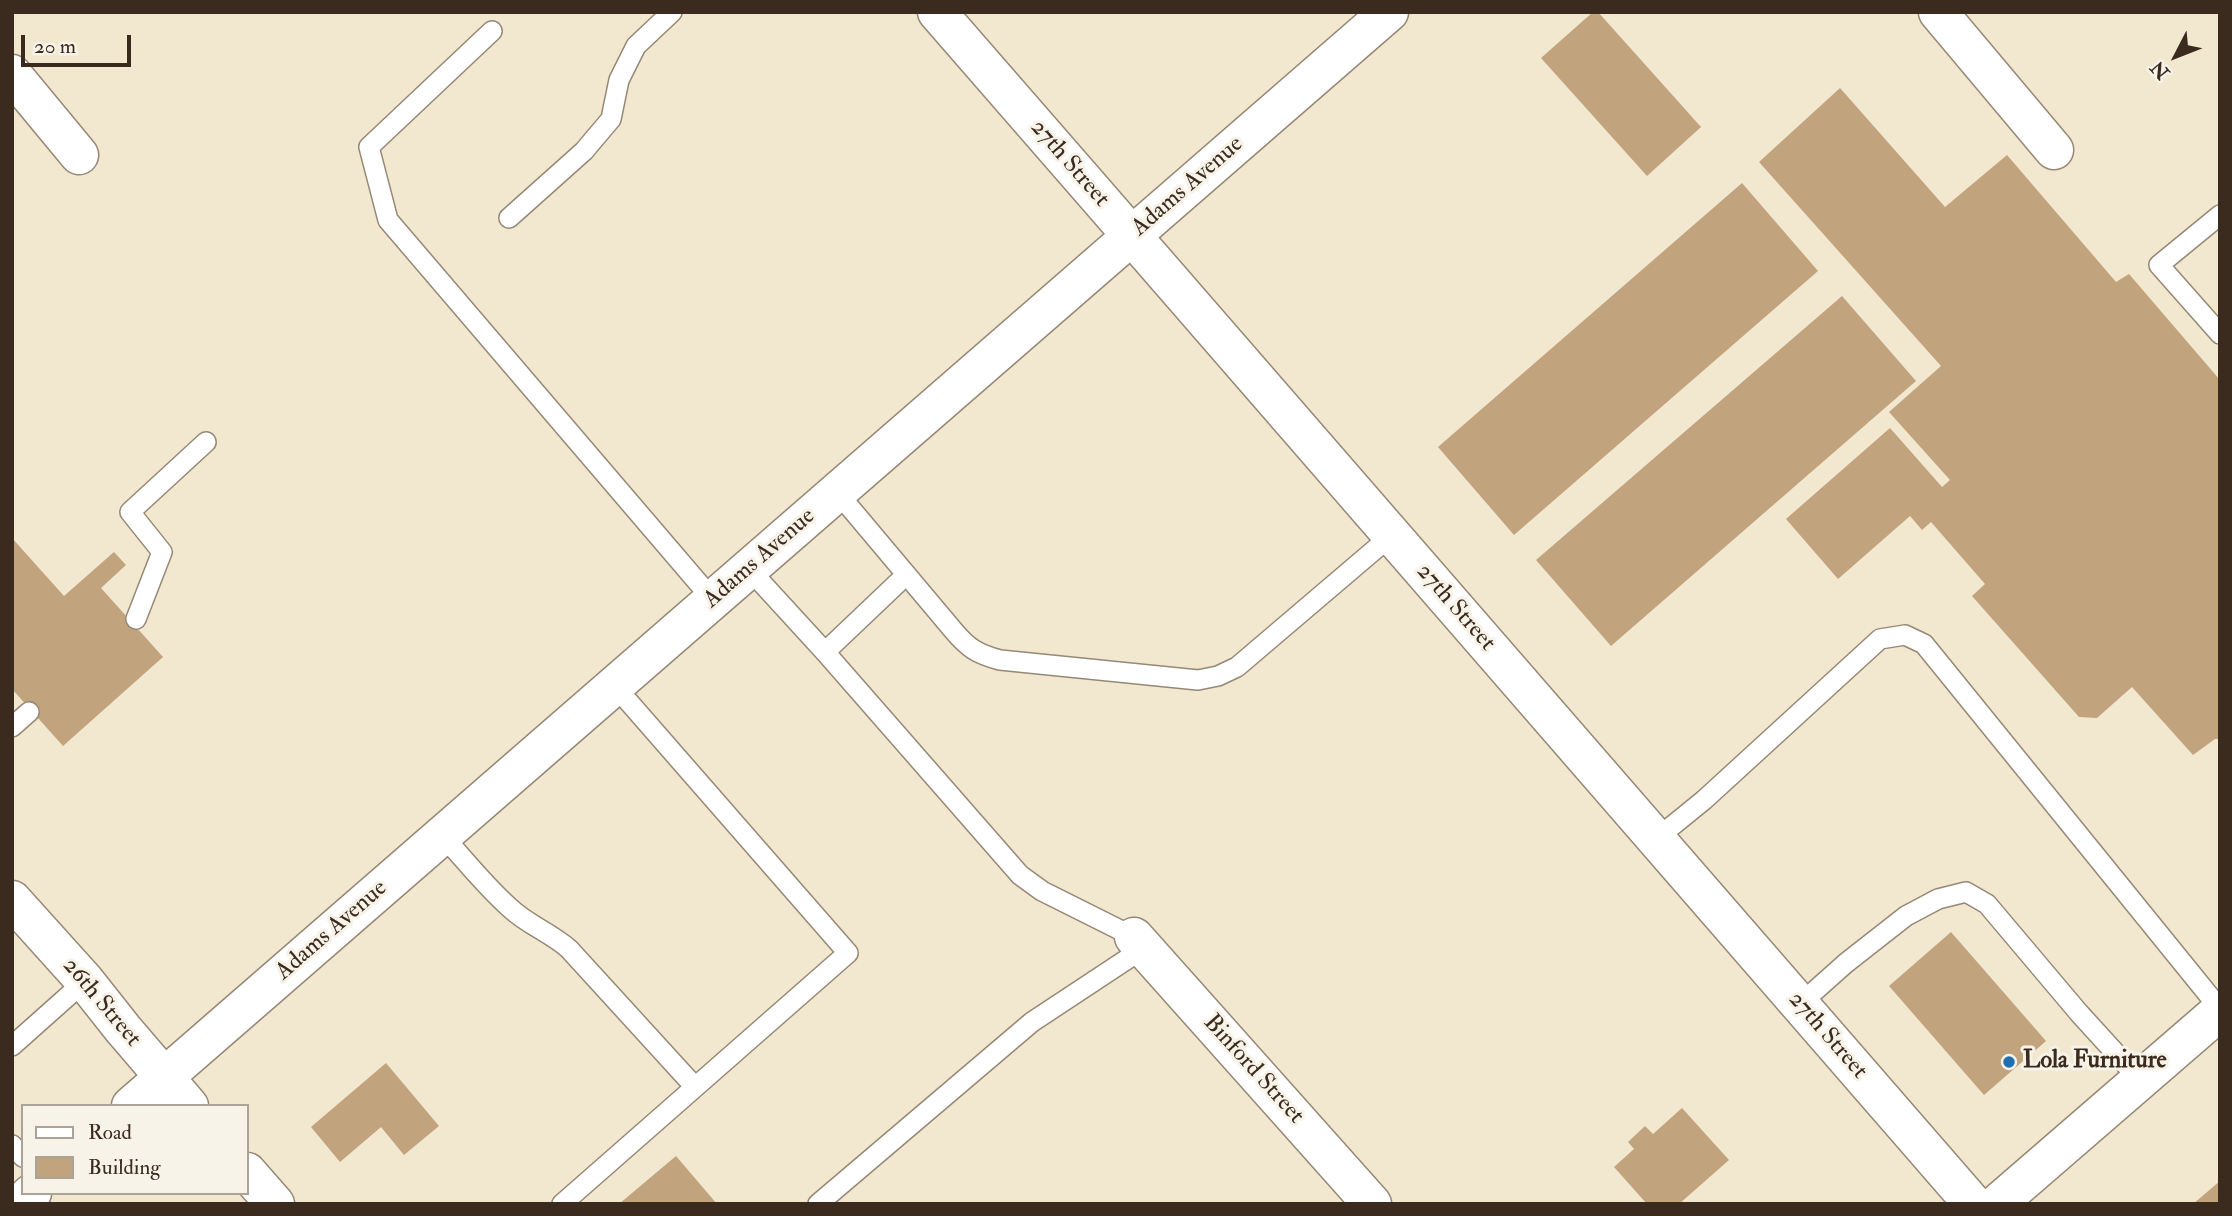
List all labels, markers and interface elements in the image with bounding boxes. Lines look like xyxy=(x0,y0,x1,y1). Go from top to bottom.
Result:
scale bar xyxy=(24,21,135,65)
north arrow xyxy=(2141,21,2211,91)
text: 20 m xyxy=(34,33,76,60)
text: N xyxy=(2146,56,2175,84)
street label: 27th Street xyxy=(1023,114,1115,214)
street label: Adams Avenue xyxy=(1126,131,1250,243)
street label: Adams Avenue xyxy=(698,503,822,615)
street label: 27th Street xyxy=(1409,558,1501,658)
street label: Adams Avenue xyxy=(270,875,394,987)
street label: 26th Street xyxy=(55,953,147,1053)
street label: 27th Street xyxy=(1781,986,1873,1086)
street label: Binford Street xyxy=(1196,1009,1310,1131)
place label: Lola Furniture xyxy=(2023,1048,2167,1076)
marker: Lola Furniture xyxy=(2001,1054,2017,1070)
legend xyxy=(21,1104,248,1195)
text: Road xyxy=(88,1119,132,1146)
text: Building xyxy=(88,1154,161,1181)

